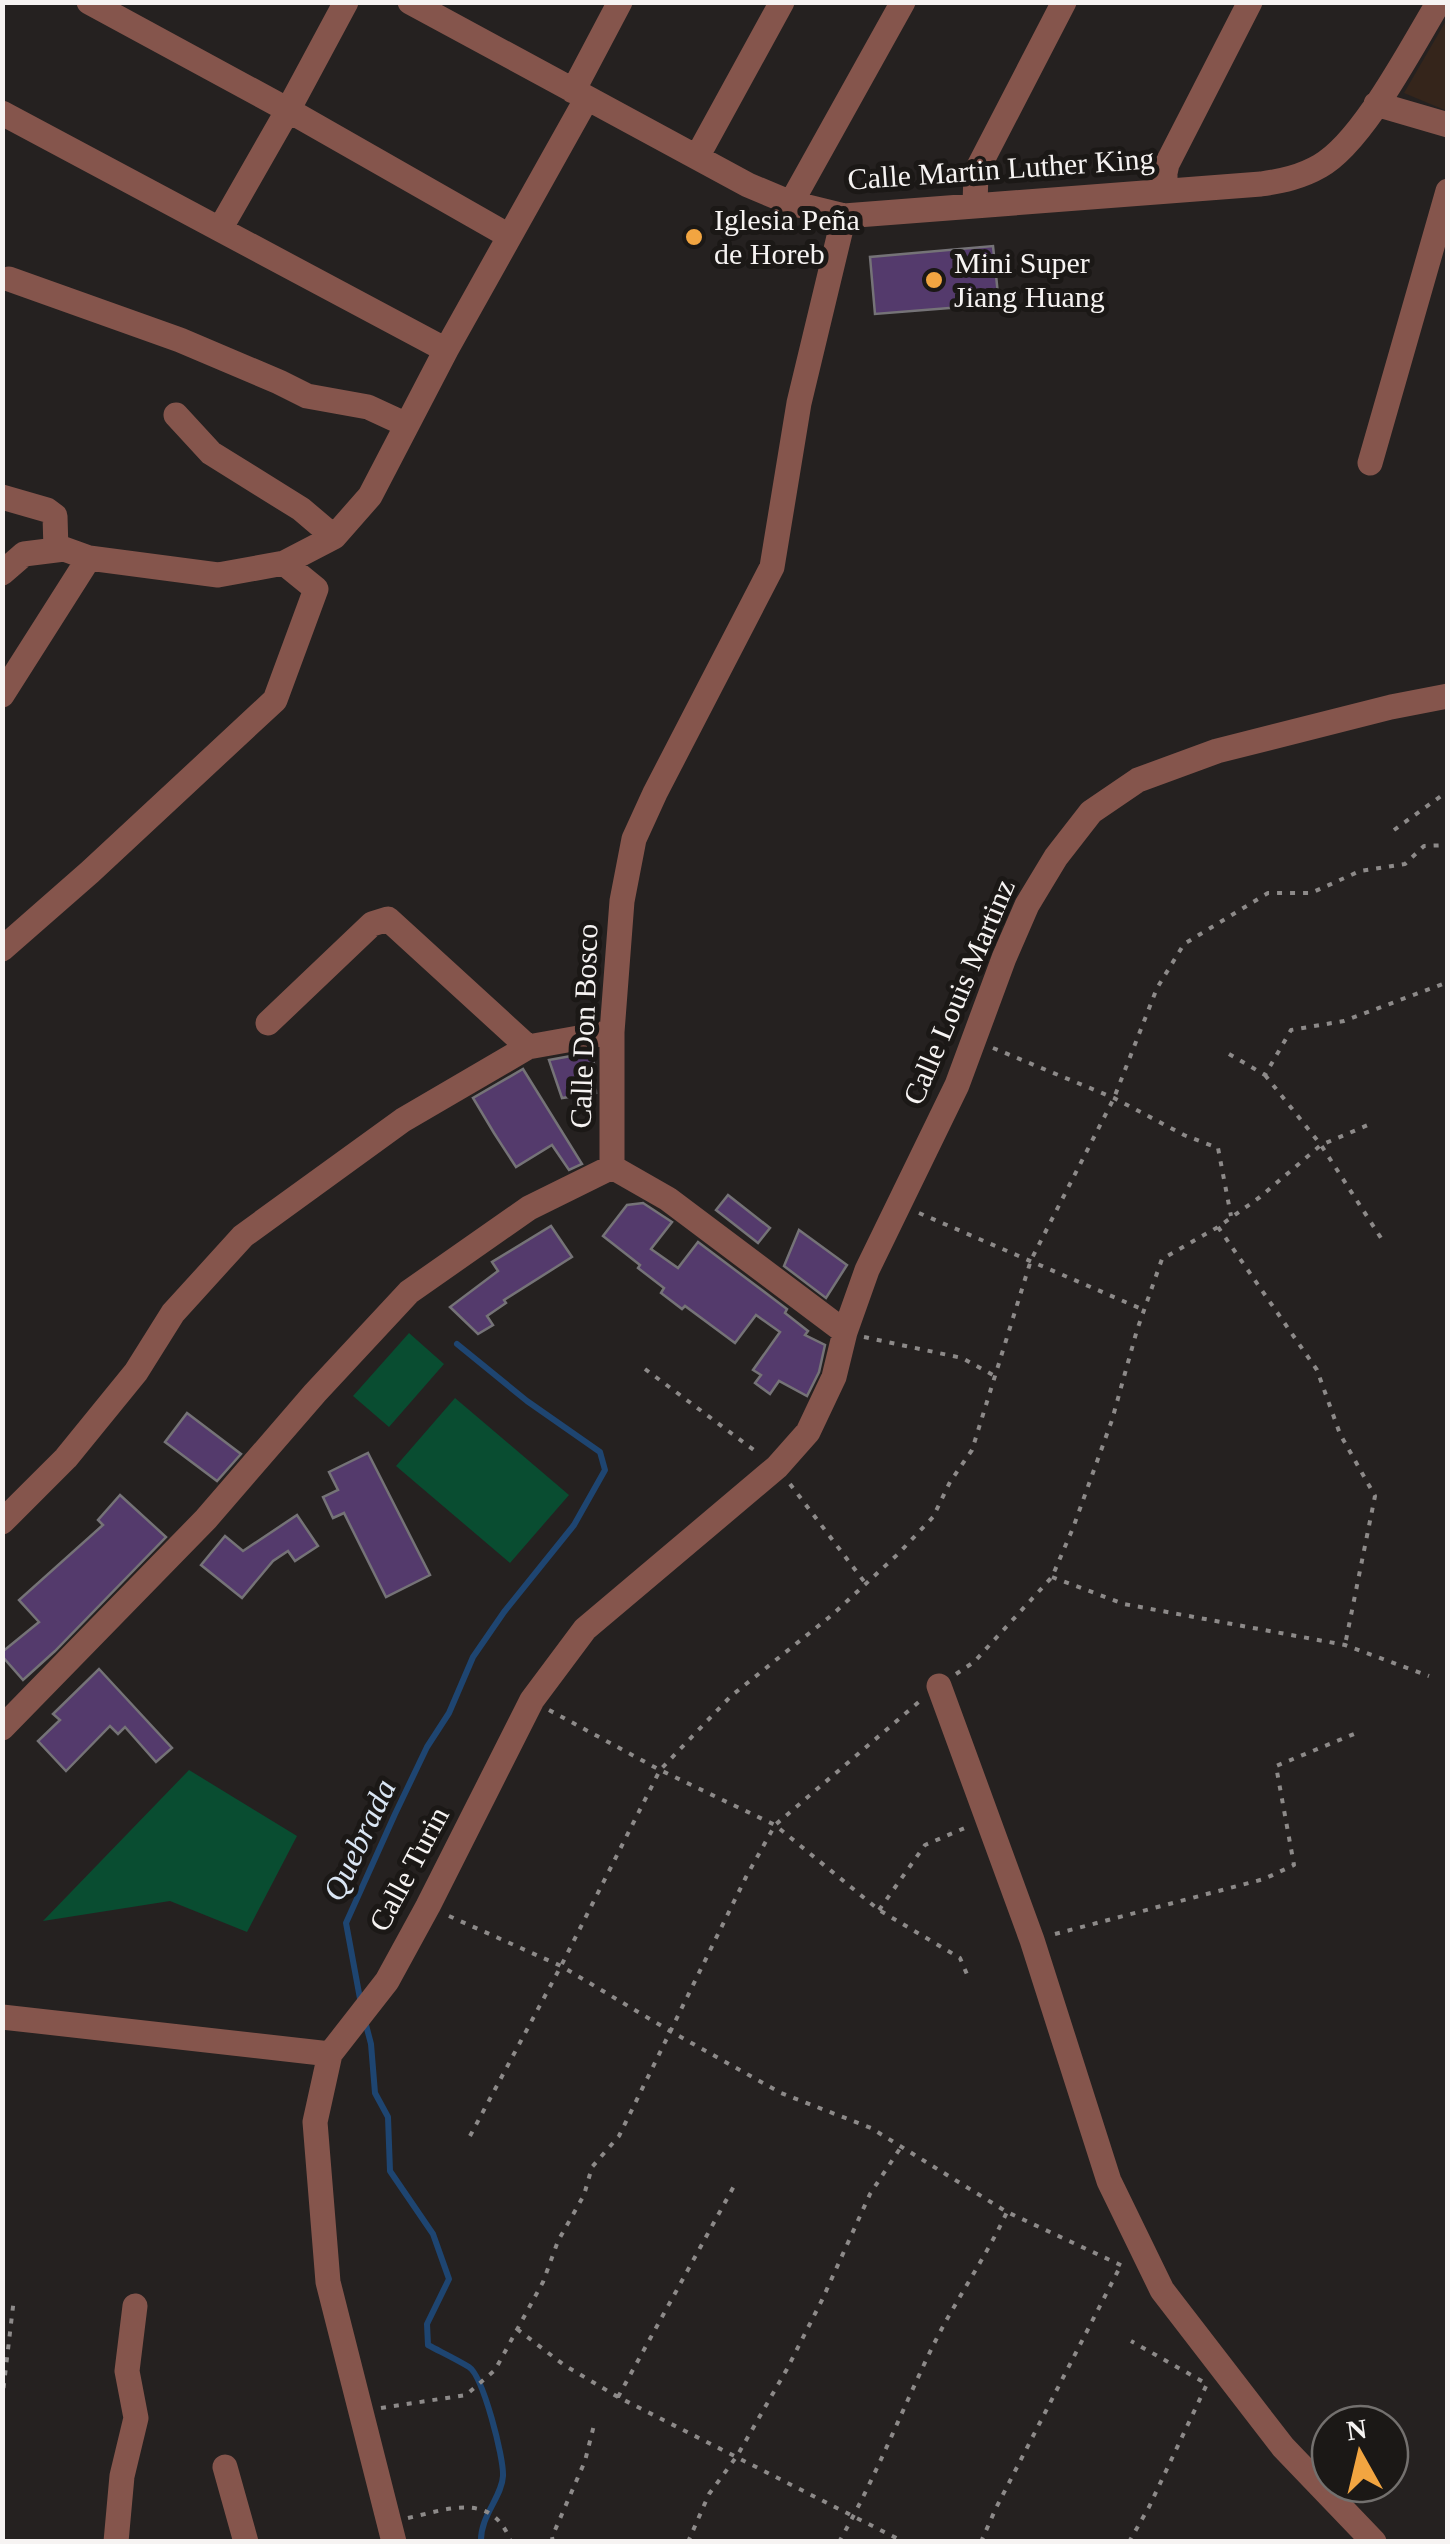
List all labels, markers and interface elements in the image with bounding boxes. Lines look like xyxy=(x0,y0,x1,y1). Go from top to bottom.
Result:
street label: Calle Martin Luther King xyxy=(846,141,1155,196)
place label: Iglesia Peña de Horeb xyxy=(714,203,860,270)
marker: Iglesia Peña de Horeb xyxy=(683,226,705,248)
place label: Mini Super Jiang Huang xyxy=(954,246,1105,313)
marker: Mini Super Jiang Huang xyxy=(923,269,945,291)
street label: Calle Louis Martinz xyxy=(896,874,1021,1109)
street label: Calle Don Bosco xyxy=(563,923,604,1129)
water label: Quebrada xyxy=(315,1774,403,1906)
street label: Calle Turin xyxy=(362,1801,455,1936)
north arrow xyxy=(1310,2404,1410,2504)
text: N xyxy=(1344,2413,1369,2446)

